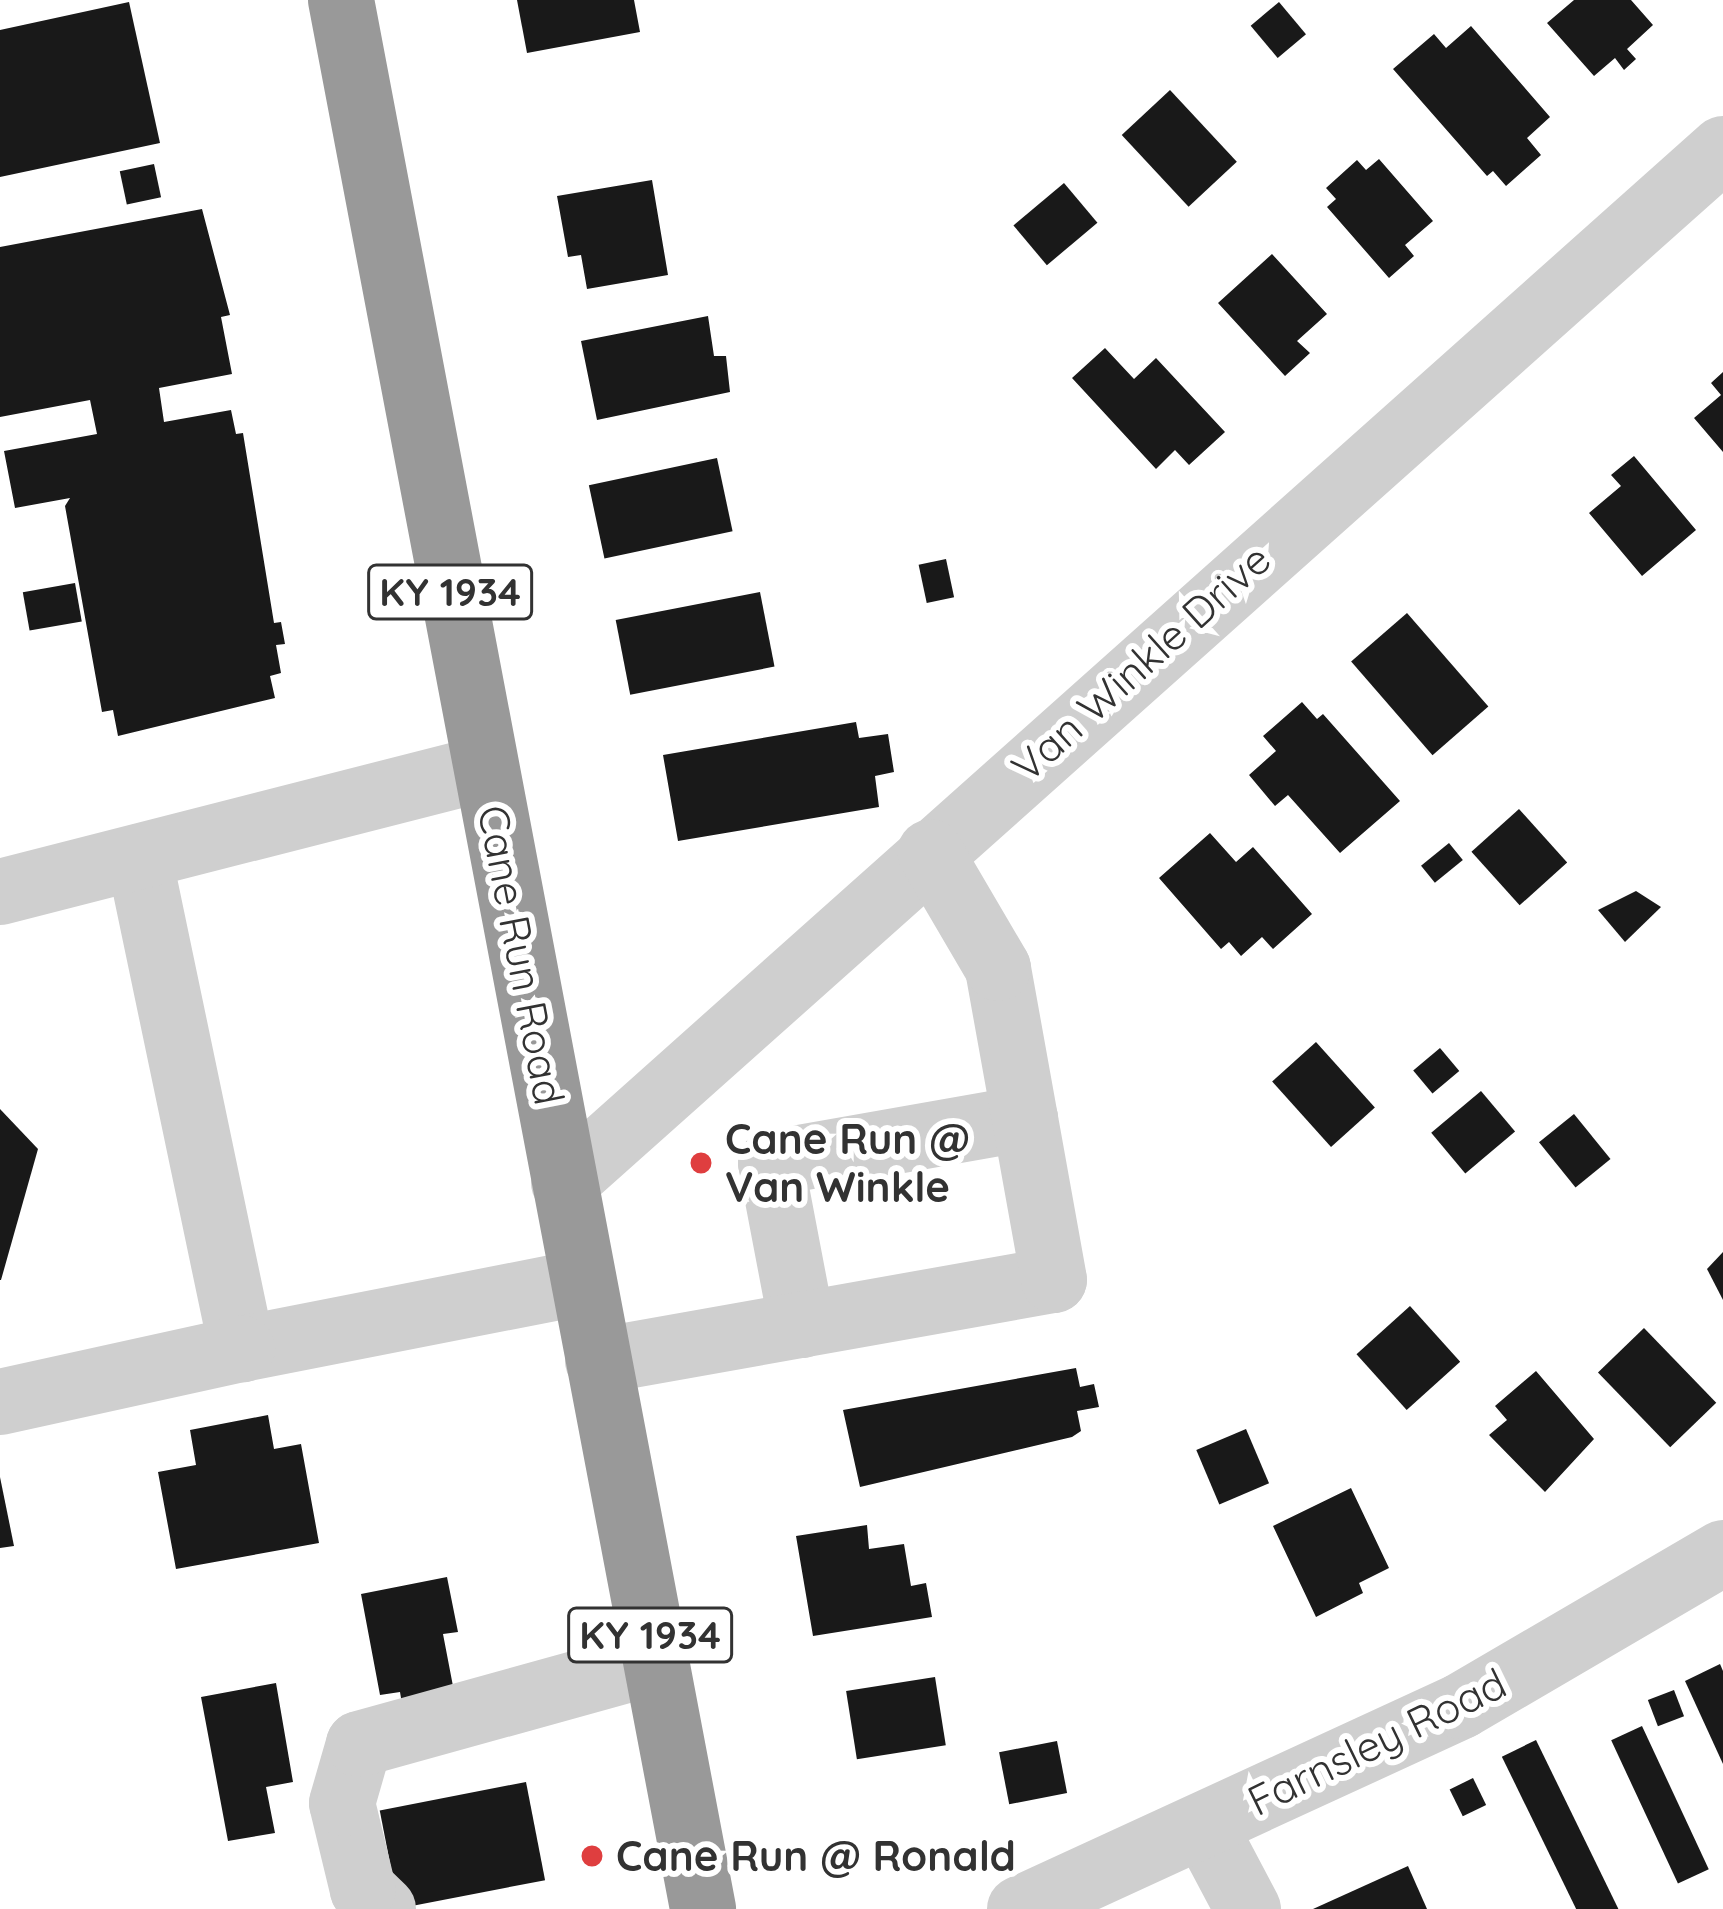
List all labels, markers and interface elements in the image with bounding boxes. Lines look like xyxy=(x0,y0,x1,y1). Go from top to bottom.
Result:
street label: Van Winkle Drive xyxy=(1001,534,1281,792)
road number: KY 1934 xyxy=(366,559,534,625)
street label: Cane Run Road xyxy=(467,801,575,1109)
place label: Cane Run @ Van Winkle xyxy=(725,1114,970,1212)
marker: Cane Run @ Van Winkle xyxy=(688,1150,714,1176)
road number: KY 1934 xyxy=(566,1602,734,1668)
street label: Farnsley Road xyxy=(1240,1658,1514,1826)
place label: Cane Run @ Ronald xyxy=(616,1831,1016,1881)
marker: Cane Run @ Ronald xyxy=(579,1843,605,1869)

